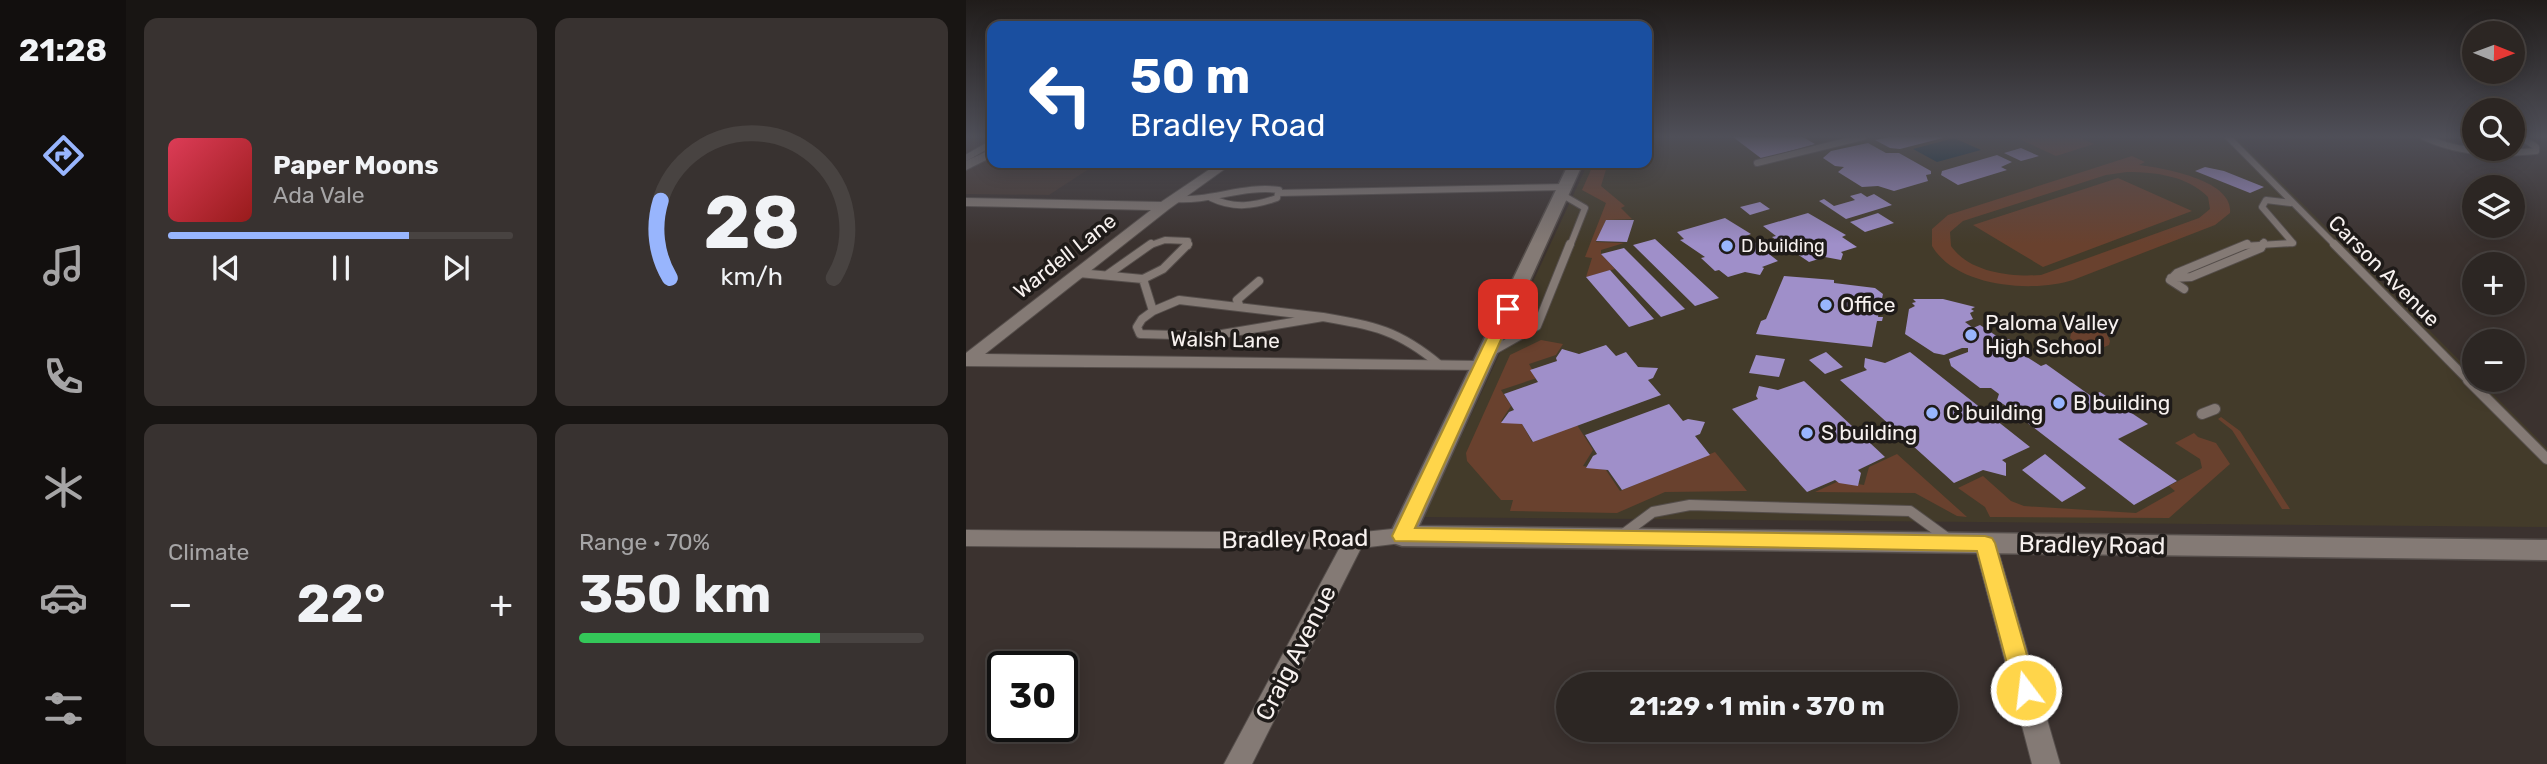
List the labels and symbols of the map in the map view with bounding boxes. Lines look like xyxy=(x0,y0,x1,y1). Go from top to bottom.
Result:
north arrow xyxy=(2462,21,2525,84)
street label: Wardell Lane xyxy=(1008,208,1121,303)
street label: Carson Avenue xyxy=(2323,210,2445,332)
place label: D building xyxy=(1741,235,1825,257)
marker: D building xyxy=(1719,238,1735,254)
pin xyxy=(1478,279,1538,339)
place label: Office xyxy=(1840,292,1896,317)
marker: Office xyxy=(1818,297,1834,313)
place label: Paloma Valley High School xyxy=(1985,310,2120,359)
street label: Walsh Lane xyxy=(1170,326,1280,353)
marker: Paloma Valley High School xyxy=(1963,327,1979,343)
place label: B building xyxy=(2073,390,2170,415)
marker: B building xyxy=(2051,395,2067,411)
place label: C building xyxy=(1946,400,2043,425)
marker: C building xyxy=(1924,405,1940,421)
place label: S building xyxy=(1821,420,1917,445)
marker: S building xyxy=(1799,425,1815,441)
street label: Bradley Road xyxy=(1221,524,1369,554)
street label: Bradley Road xyxy=(2018,530,2166,560)
street label: Craig Avenue xyxy=(1250,581,1342,725)
speed limit sign: 30 xyxy=(987,651,1078,742)
position arrow xyxy=(1989,653,2063,727)

